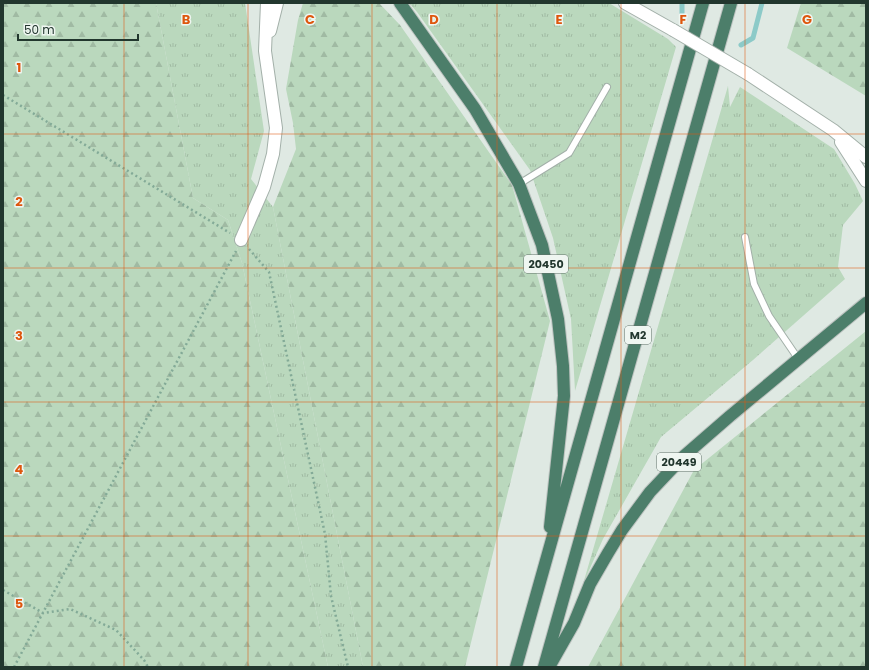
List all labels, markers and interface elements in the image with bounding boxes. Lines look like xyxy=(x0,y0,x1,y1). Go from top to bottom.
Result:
text: B xyxy=(182,10,191,29)
text: C xyxy=(305,10,315,29)
text: D xyxy=(429,10,439,29)
text: E xyxy=(555,10,563,29)
text: F xyxy=(679,10,687,29)
text: G xyxy=(802,10,812,29)
scale bar xyxy=(18,16,138,42)
text: 50 m xyxy=(24,21,55,38)
text: 1 xyxy=(17,58,21,77)
text: 2 xyxy=(15,192,23,211)
road number: 20450 xyxy=(524,255,568,273)
text: 3 xyxy=(15,326,23,345)
road number: M2 xyxy=(625,326,651,344)
road number: 20449 xyxy=(657,453,701,471)
text: 4 xyxy=(15,460,24,479)
text: 5 xyxy=(15,594,23,613)

